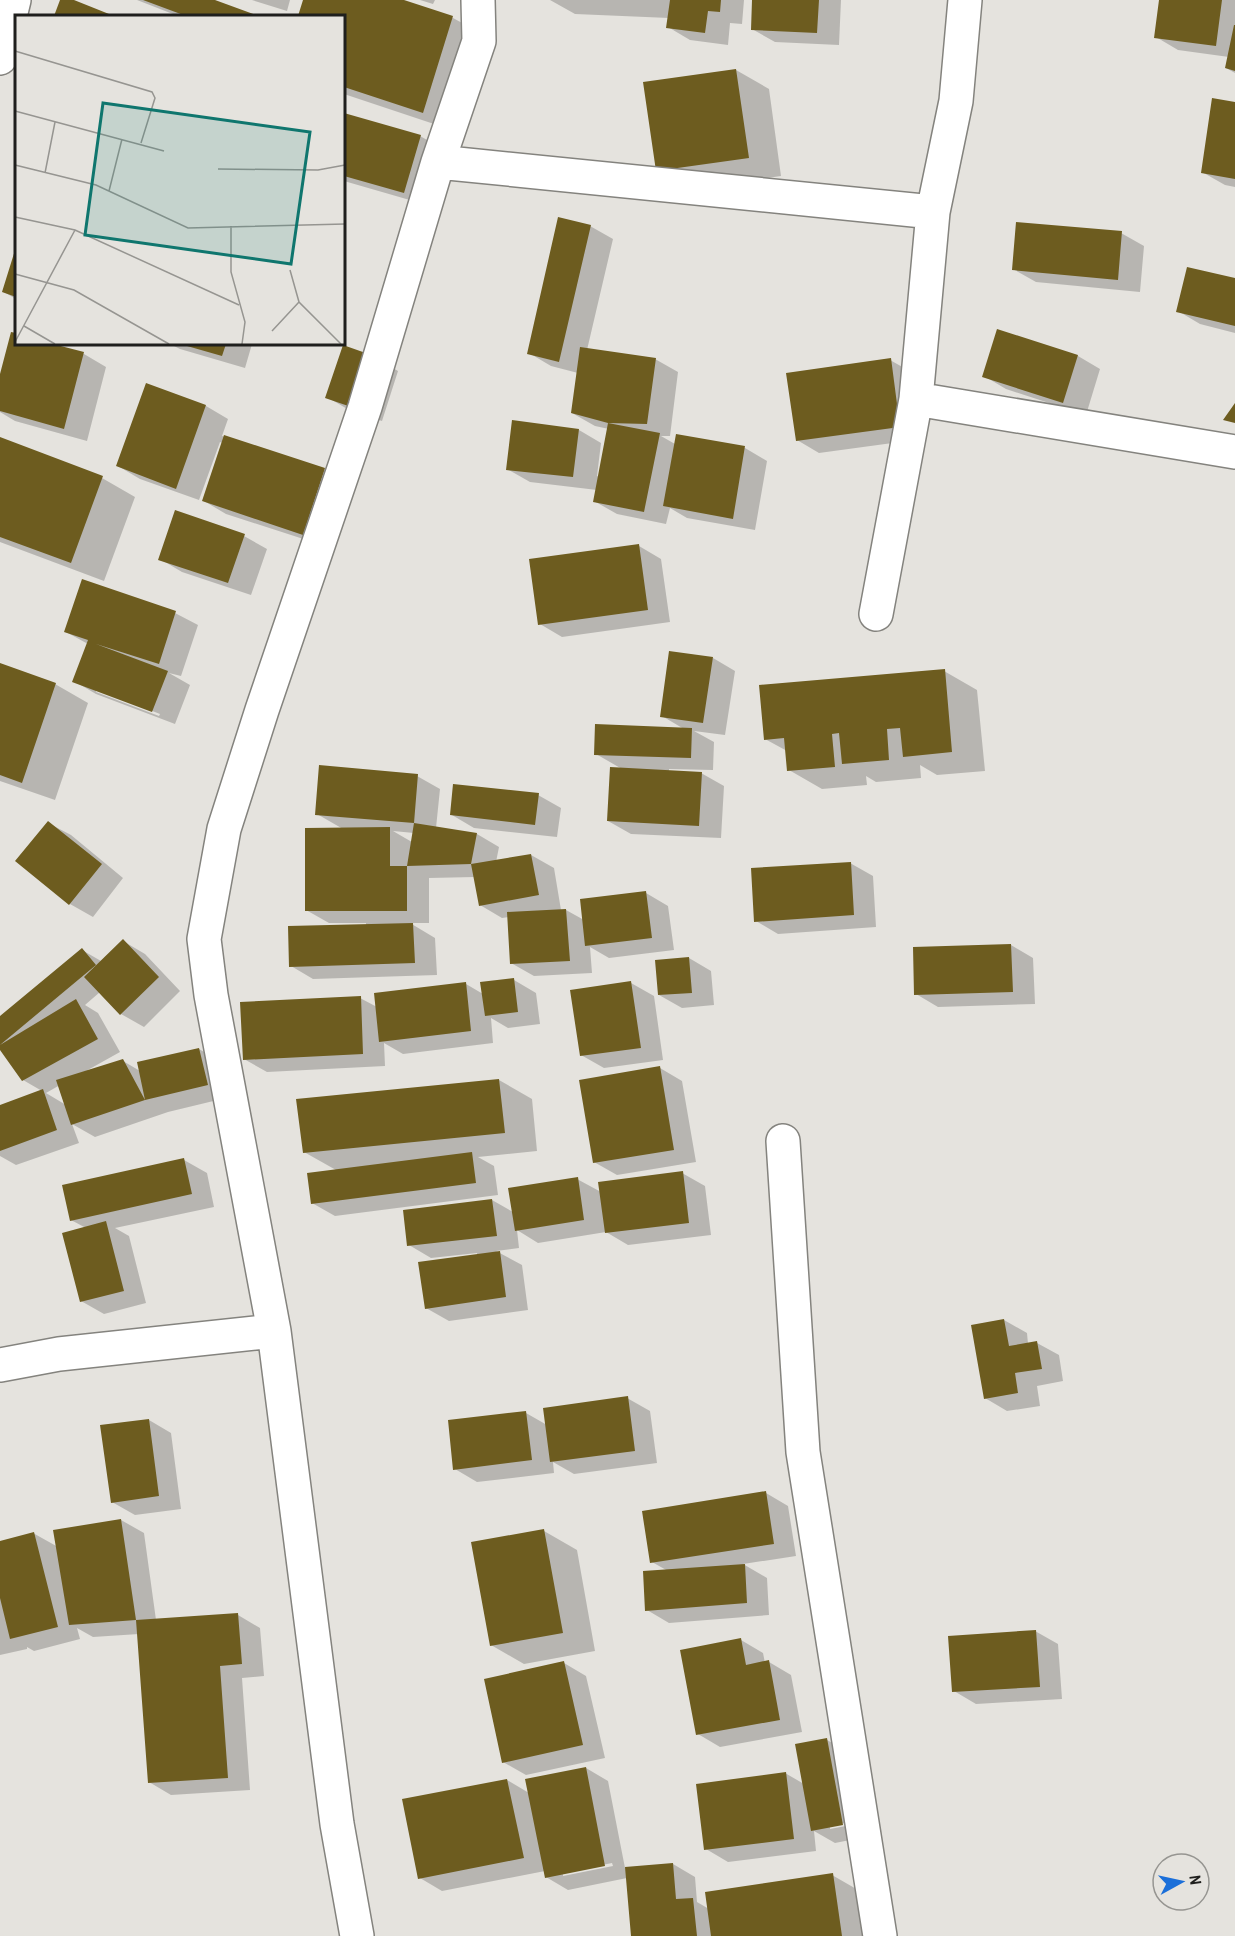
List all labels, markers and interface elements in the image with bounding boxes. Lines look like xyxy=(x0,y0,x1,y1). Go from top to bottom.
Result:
inset map xyxy=(15,15,345,345)
north arrow xyxy=(1151,1852,1211,1912)
text: N xyxy=(1184,1874,1207,1886)

